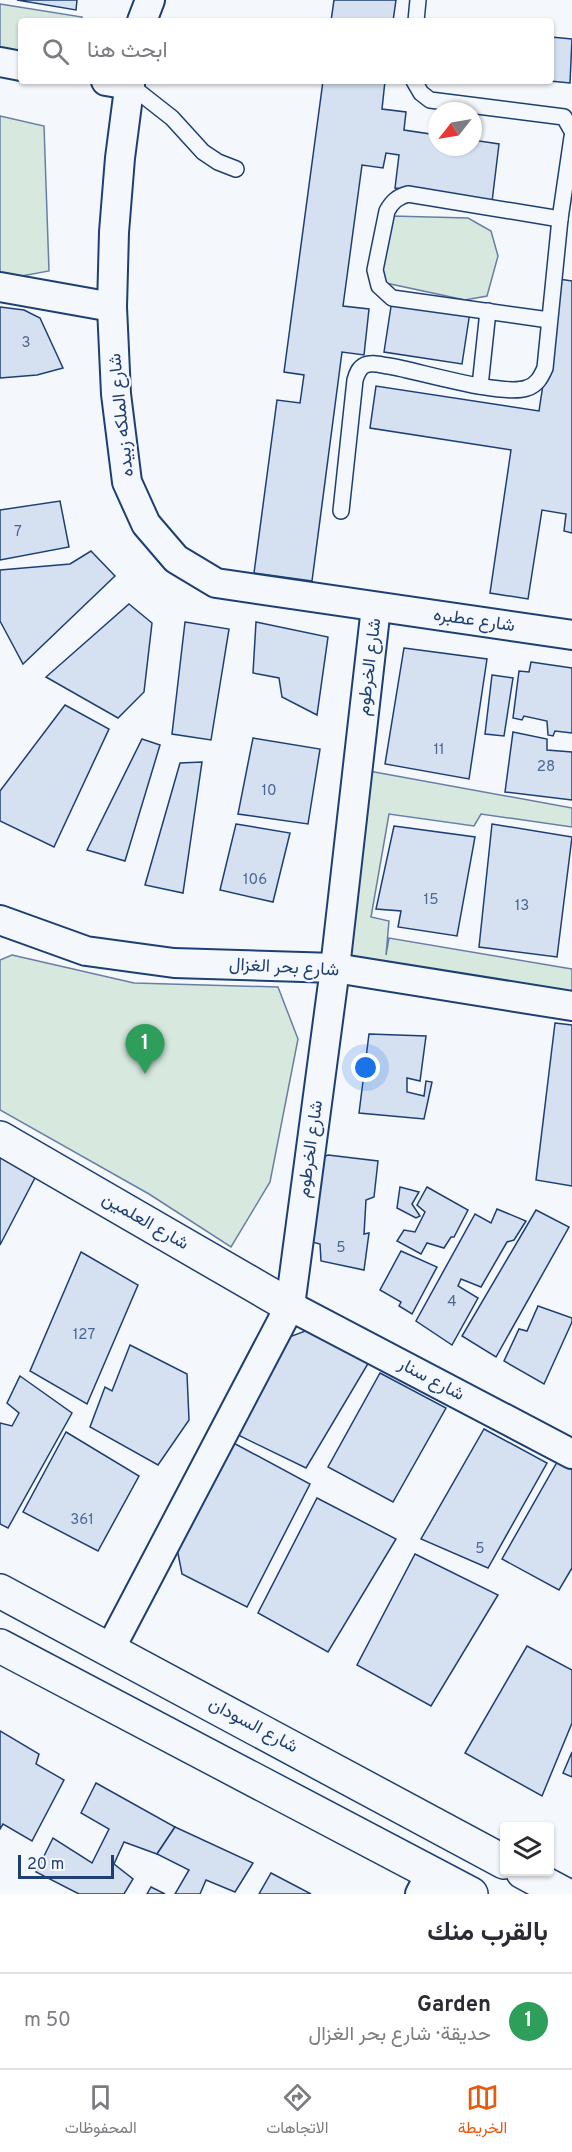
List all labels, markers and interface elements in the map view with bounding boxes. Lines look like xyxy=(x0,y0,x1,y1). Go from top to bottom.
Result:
search box xyxy=(18,18,554,84)
icon: search xyxy=(39,35,72,68)
text: ابحث هنا xyxy=(87,38,168,65)
north arrow xyxy=(428,102,482,156)
house number: 3 xyxy=(21,334,31,353)
street label: شارع الملكه زبيده xyxy=(104,352,140,478)
house number: 7 xyxy=(14,523,22,542)
street label: شارع عطبره xyxy=(432,604,516,638)
street label: شارع الخرطوم xyxy=(353,617,387,717)
house number: 11 xyxy=(433,741,445,760)
house number: 28 xyxy=(537,758,555,777)
house number: 10 xyxy=(261,782,277,801)
house number: 106 xyxy=(243,871,267,890)
house number: 15 xyxy=(424,891,438,910)
house number: 13 xyxy=(515,897,529,916)
street label: شارع بحر الغزال xyxy=(228,954,340,982)
pin: 1 xyxy=(126,1024,164,1074)
your location xyxy=(351,1053,380,1082)
street label: شارع الخرطوم xyxy=(293,1099,329,1199)
street label: شارع العلمين xyxy=(98,1188,192,1256)
house number: 5 xyxy=(336,1239,346,1258)
house number: 4 xyxy=(447,1293,457,1312)
house number: 127 xyxy=(73,1326,95,1345)
street label: شارع سنار xyxy=(393,1353,468,1407)
house number: 361 xyxy=(70,1511,94,1530)
house number: 5 xyxy=(475,1540,485,1559)
street label: شارع السودان xyxy=(204,1693,302,1759)
map controls xyxy=(500,1822,554,1876)
button: layers xyxy=(500,1822,554,1876)
scale bar xyxy=(18,1852,114,1880)
text: 20 m xyxy=(27,1855,64,1875)
text: بالقرب منك xyxy=(427,1917,548,1950)
text: Garden xyxy=(417,1992,491,2019)
text: 50 m xyxy=(24,2008,71,2034)
text: 1 xyxy=(525,2008,533,2034)
text: حديقة · شارع بحر الغزال xyxy=(308,2022,491,2048)
tab: المحفوظات xyxy=(65,2081,137,2142)
tab: الاتجاهات xyxy=(266,2081,328,2142)
tab: الخريطة xyxy=(458,2081,507,2142)

